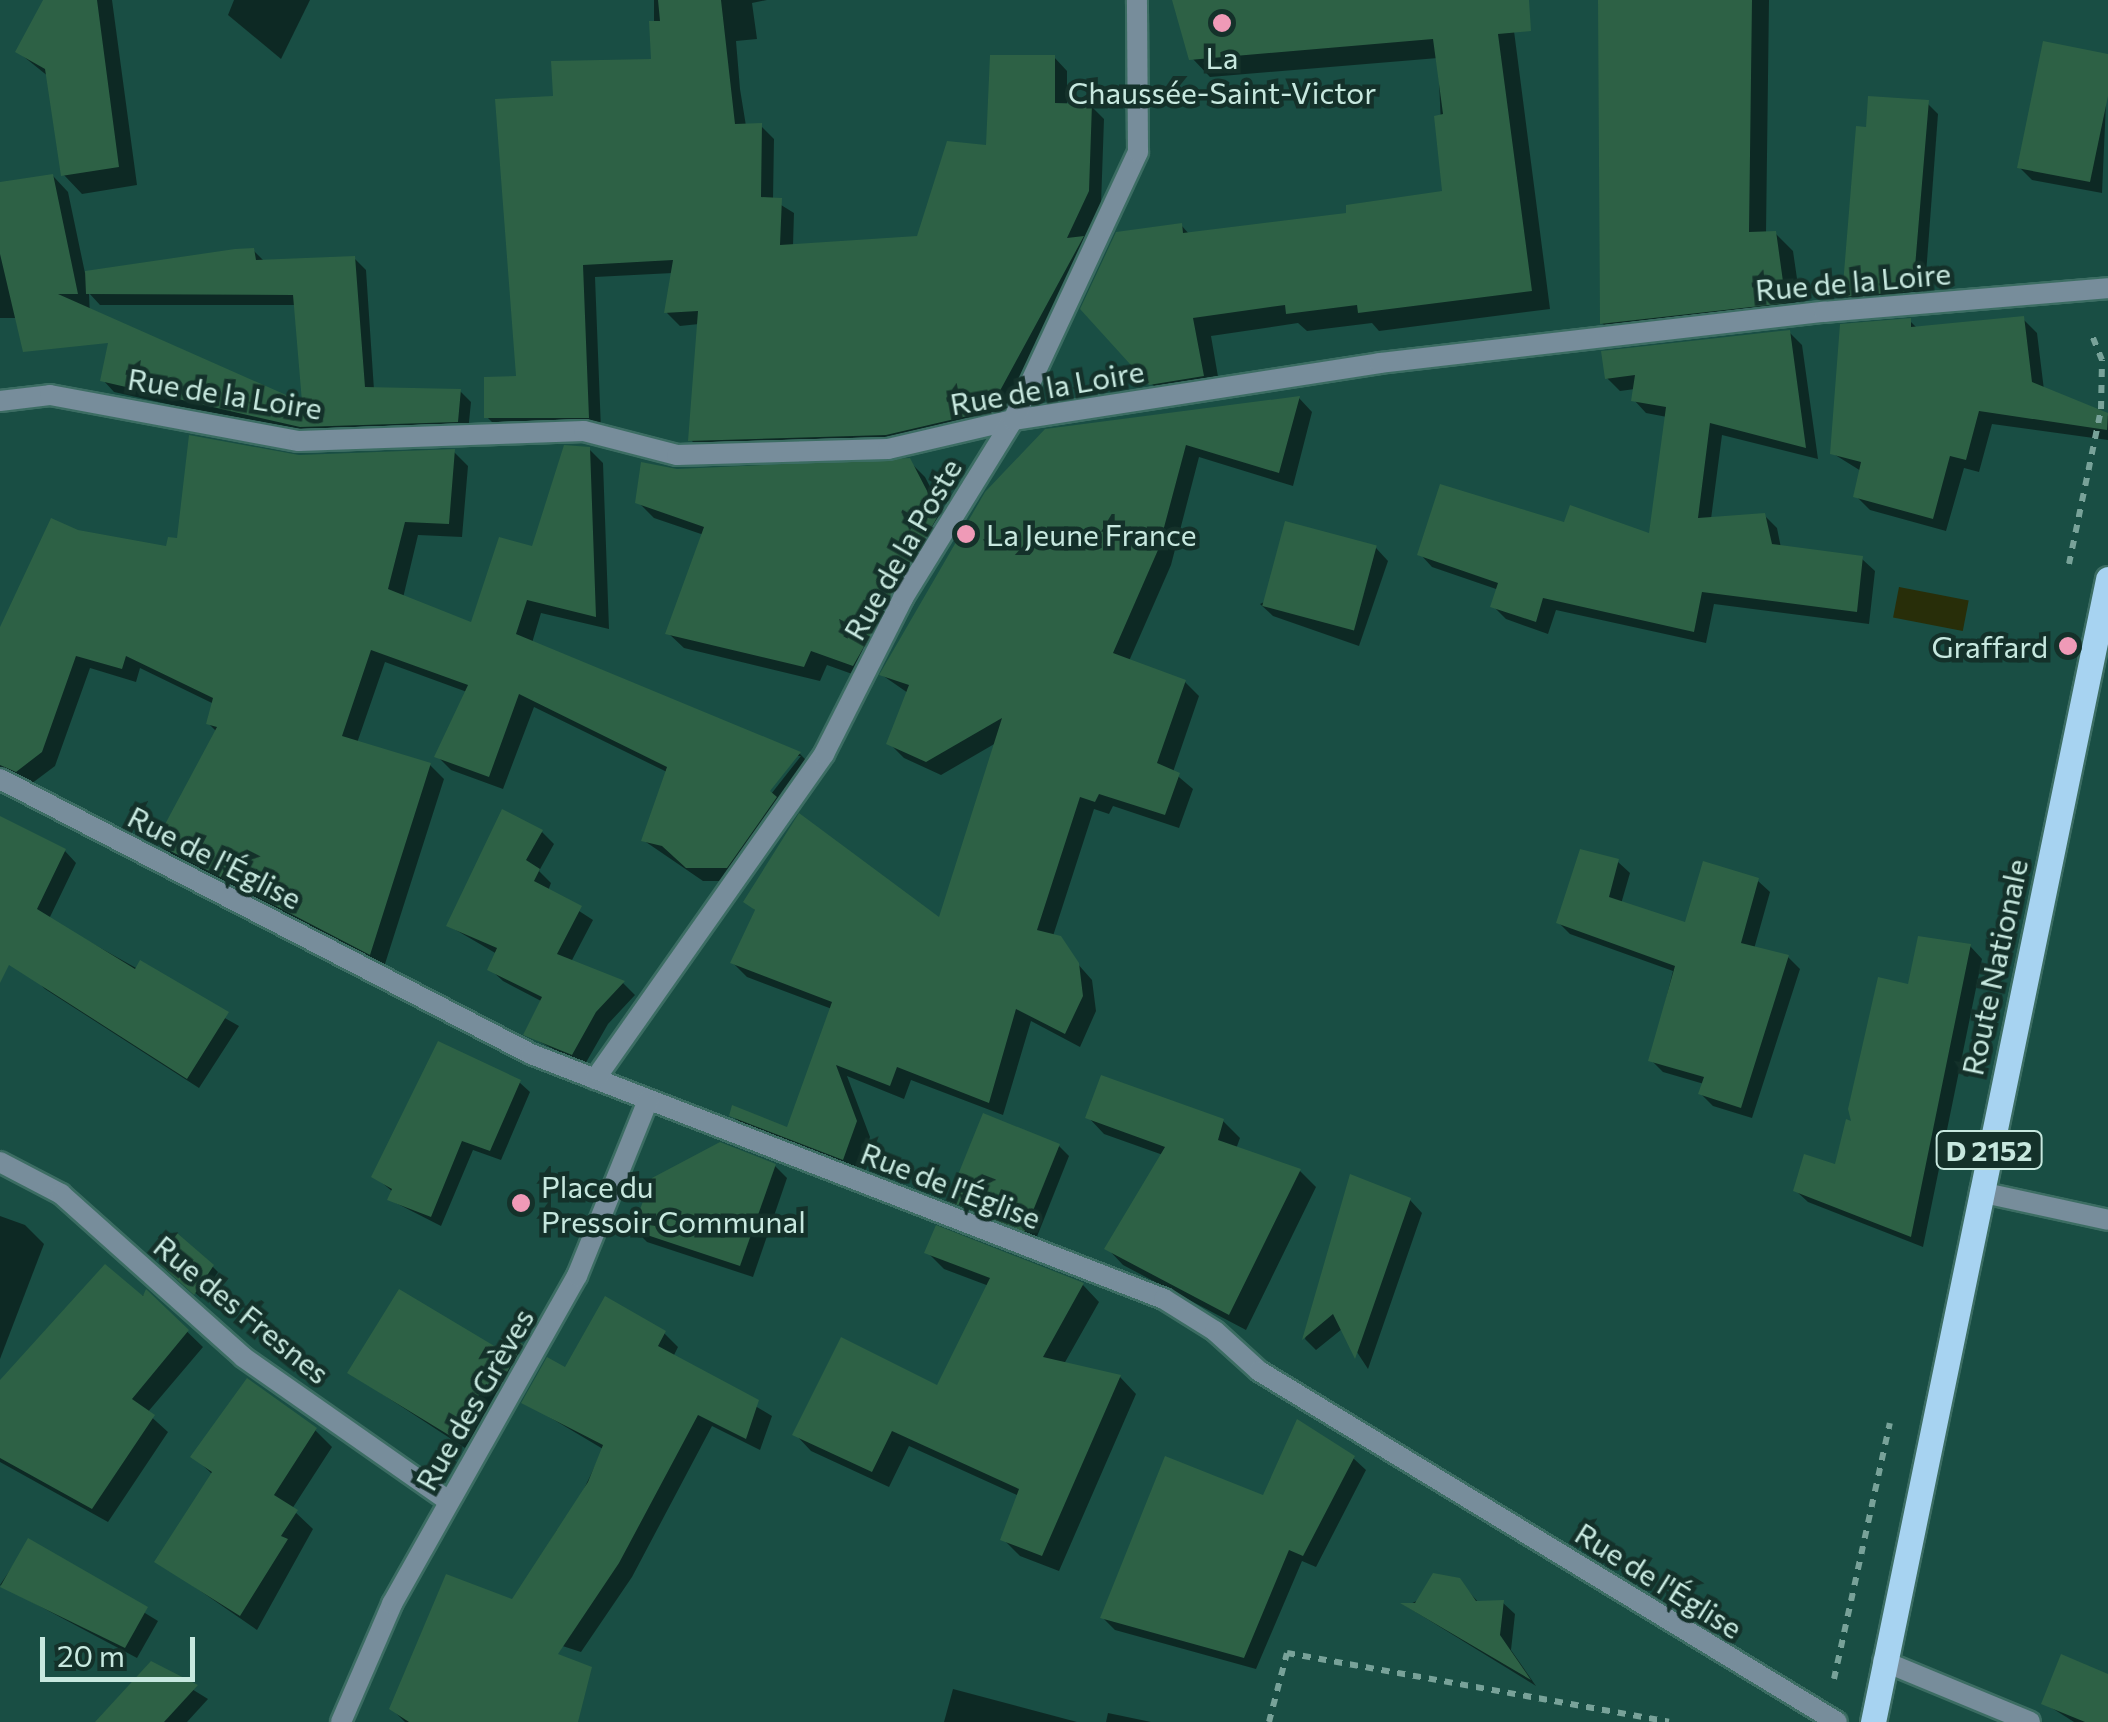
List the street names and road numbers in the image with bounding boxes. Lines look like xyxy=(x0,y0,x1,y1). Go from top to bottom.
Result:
street label: Rue de la Loire xyxy=(1754,255,1952,307)
street label: Rue de la Loire xyxy=(947,352,1147,422)
street label: Rue de la Loire xyxy=(125,360,325,426)
street label: Rue de la Poste xyxy=(836,452,968,646)
street label: Rue de l'Église xyxy=(122,798,308,916)
street label: Route Nationale xyxy=(1954,856,2034,1078)
road number: D 2152 xyxy=(1934,1127,2044,1173)
street label: Rue de l'Église xyxy=(856,1134,1046,1236)
street label: Rue des Fresnes xyxy=(147,1227,337,1391)
street label: Rue des Grèves xyxy=(407,1302,541,1496)
street label: Rue de l'Église xyxy=(1569,1514,1749,1646)

